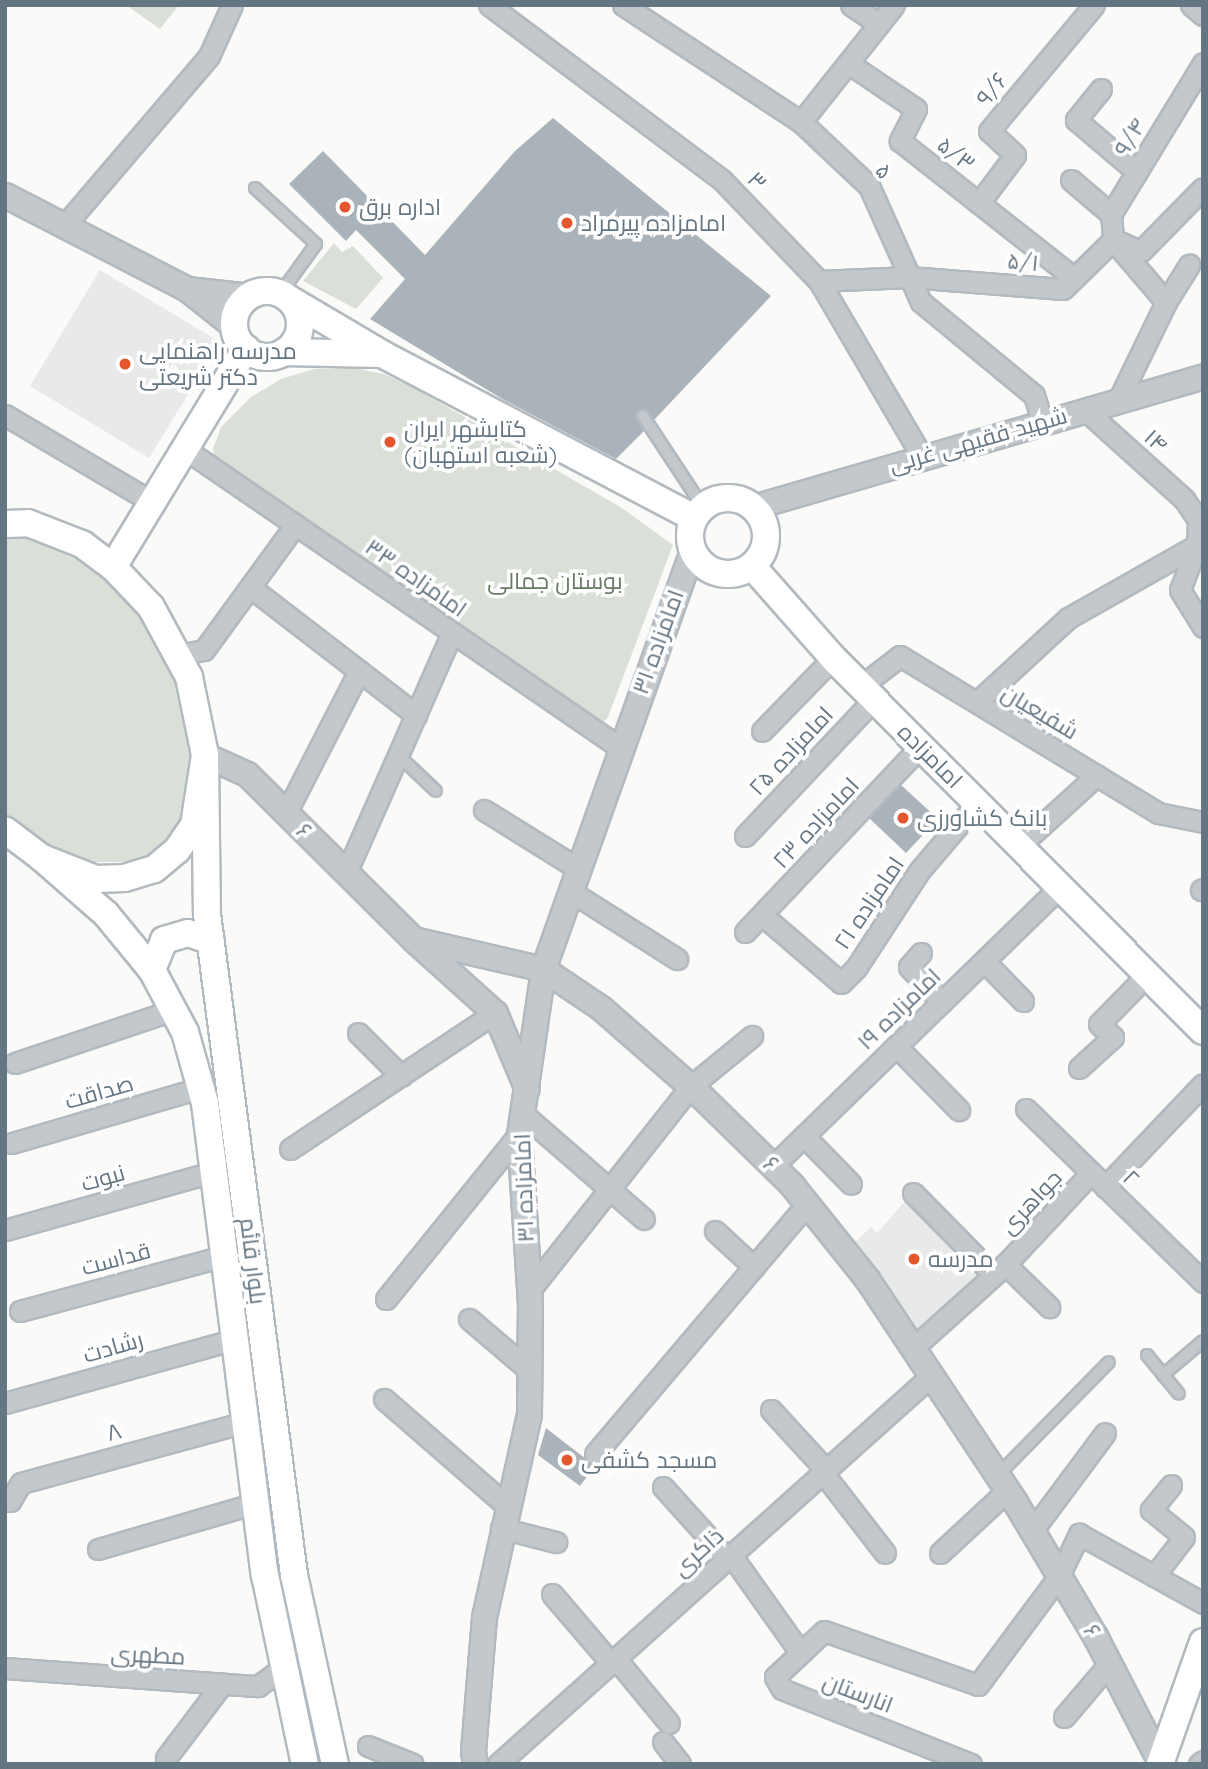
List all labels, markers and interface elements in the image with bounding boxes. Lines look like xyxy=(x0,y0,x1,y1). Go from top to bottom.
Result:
street label: ۹/۶ xyxy=(970,67,1014,111)
street label: ۹/۴ xyxy=(1108,113,1152,161)
street label: ۵/۳ xyxy=(932,131,980,177)
street label: ۵ xyxy=(869,158,899,184)
street label: ۳ xyxy=(742,166,772,196)
place label: اداره برق xyxy=(359,193,441,221)
marker: اداره برق xyxy=(337,199,353,215)
place label: امامزاده پیرمراد xyxy=(581,209,726,237)
marker: امامزاده پیرمراد xyxy=(559,215,575,231)
street label: ۵/۱ xyxy=(1006,247,1040,277)
place label: مدرسه راهنمایی دکتر شریعتی xyxy=(139,337,297,391)
marker: مدرسه راهنمایی دکتر شریعتی xyxy=(117,356,133,372)
street label: شهید فقیهی غربی xyxy=(886,401,1070,479)
place label: کتابشهر ایران (شعبه استهبان) xyxy=(404,415,557,469)
street label: ۱۴ xyxy=(1138,423,1174,459)
marker: کتابشهر ایران (شعبه استهبان) xyxy=(382,434,398,450)
street label: امامزاده ۳۳ xyxy=(360,533,472,623)
park label: بوستان جمالی xyxy=(487,567,623,595)
street label: امامزاده ۳۱ xyxy=(626,586,690,698)
street label: شفیعیان xyxy=(997,679,1083,745)
street label: امامزاده ۲۵ xyxy=(743,701,839,801)
street label: امامزاده xyxy=(892,718,968,794)
street label: امامزاده ۲۳ xyxy=(767,772,865,874)
place label: بانک کشاورزی xyxy=(917,804,1047,832)
marker: بانک کشاورزی xyxy=(895,810,911,826)
street label: ۶ xyxy=(290,817,318,845)
street label: امامزاده ۲۱ xyxy=(828,851,910,955)
street label: امامزاده ۱۹ xyxy=(851,962,947,1056)
street label: صداقت xyxy=(62,1069,136,1115)
street label: امامزاده ۳۱ xyxy=(508,1133,540,1243)
street label: ۶ xyxy=(757,1150,785,1178)
street label: نبوت xyxy=(78,1159,128,1197)
street label: جواهری xyxy=(994,1164,1068,1240)
street label: ۲ xyxy=(1117,1164,1145,1192)
street label: بلوار قائم xyxy=(234,1216,272,1306)
street label: قداست xyxy=(78,1237,154,1281)
place label: مدرسه xyxy=(928,1245,993,1273)
marker: مدرسه xyxy=(906,1251,922,1267)
street label: رشادت xyxy=(80,1325,146,1369)
street label: ۸ xyxy=(103,1417,125,1447)
place label: مسجد کشفی xyxy=(581,1446,717,1474)
marker: مسجد کشفی xyxy=(559,1452,575,1468)
street label: ذاکری xyxy=(667,1522,729,1582)
street label: ۶ xyxy=(1077,1619,1107,1643)
street label: مطهری xyxy=(110,1639,186,1671)
street label: انارستان xyxy=(819,1667,897,1719)

